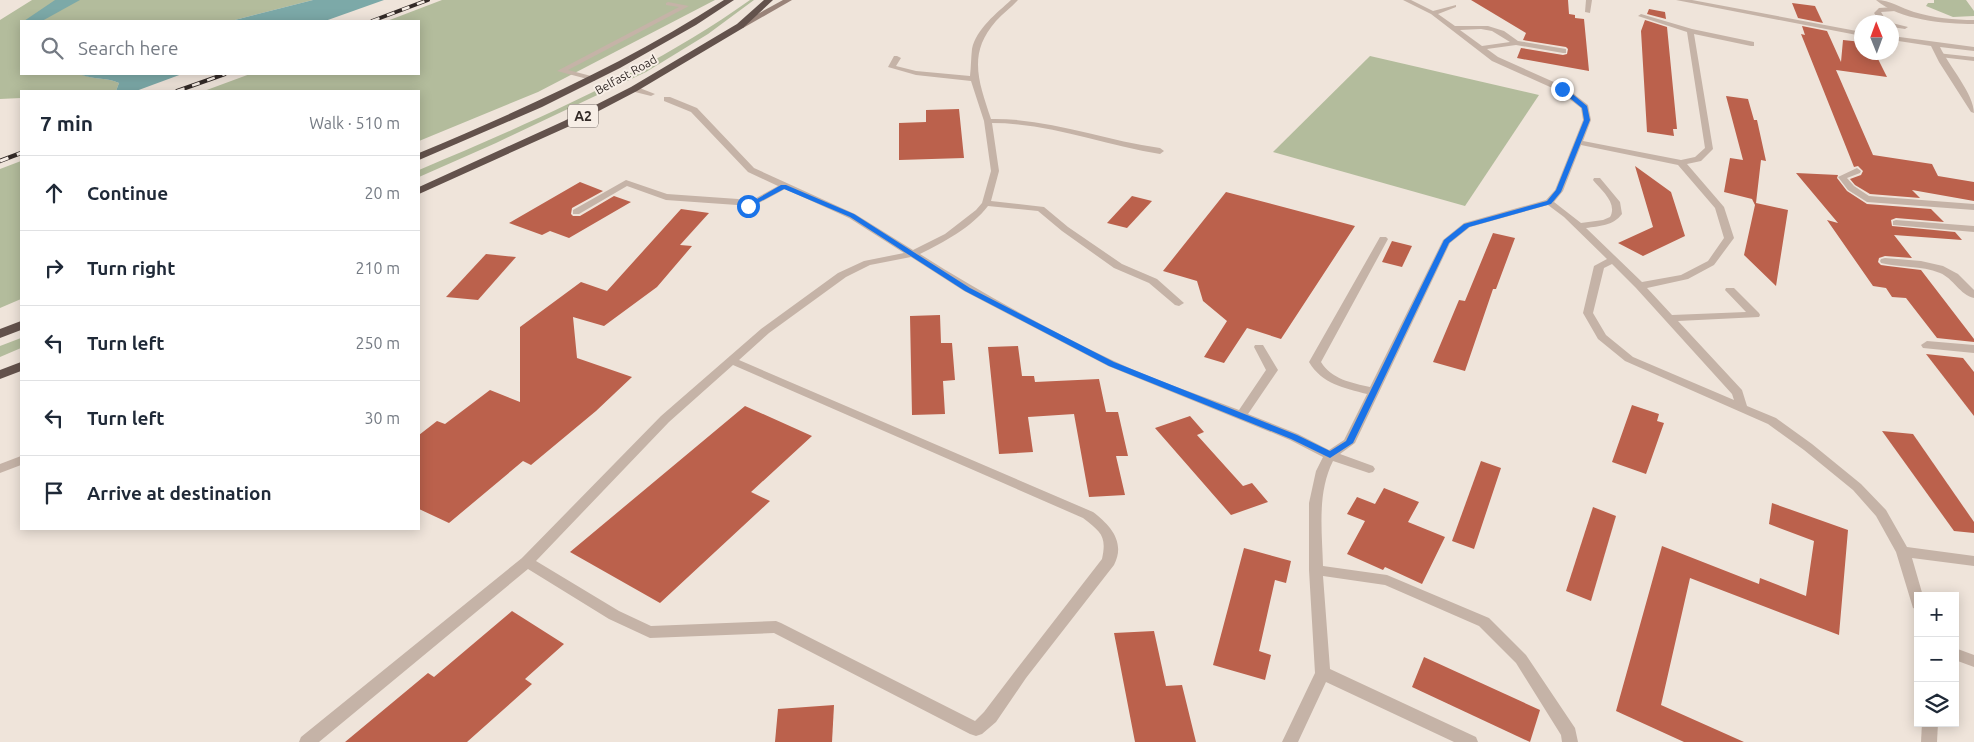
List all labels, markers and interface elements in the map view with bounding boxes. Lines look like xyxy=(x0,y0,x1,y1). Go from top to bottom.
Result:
north arrow xyxy=(1854,15,1899,60)
search box xyxy=(20,20,420,75)
icon: search xyxy=(38,34,66,62)
text: Search here xyxy=(78,37,178,59)
street label: Belfast Road xyxy=(593,52,659,97)
route end xyxy=(1551,78,1574,101)
road number: A2 xyxy=(568,104,598,128)
text: 7 min xyxy=(40,111,93,135)
text: Walk · 510 m xyxy=(309,114,400,132)
icon: ahead xyxy=(40,179,68,207)
text: Continue xyxy=(87,182,168,204)
text: 20 m xyxy=(364,184,400,202)
route start xyxy=(737,195,760,218)
icon: right xyxy=(40,254,68,282)
text: Turn right xyxy=(87,257,175,279)
text: 210 m xyxy=(355,259,400,277)
icon: left xyxy=(40,329,68,357)
text: Turn left xyxy=(87,332,165,354)
text: 250 m xyxy=(355,334,400,352)
icon: left xyxy=(40,404,68,432)
text: Turn left xyxy=(87,407,165,429)
text: 30 m xyxy=(364,409,400,427)
icon: arrive xyxy=(40,479,68,507)
text: Arrive at destination xyxy=(87,482,272,504)
map controls xyxy=(1914,592,1959,727)
button: + xyxy=(1914,592,1959,637)
button: − xyxy=(1914,637,1959,682)
button: layers xyxy=(1914,682,1959,727)

